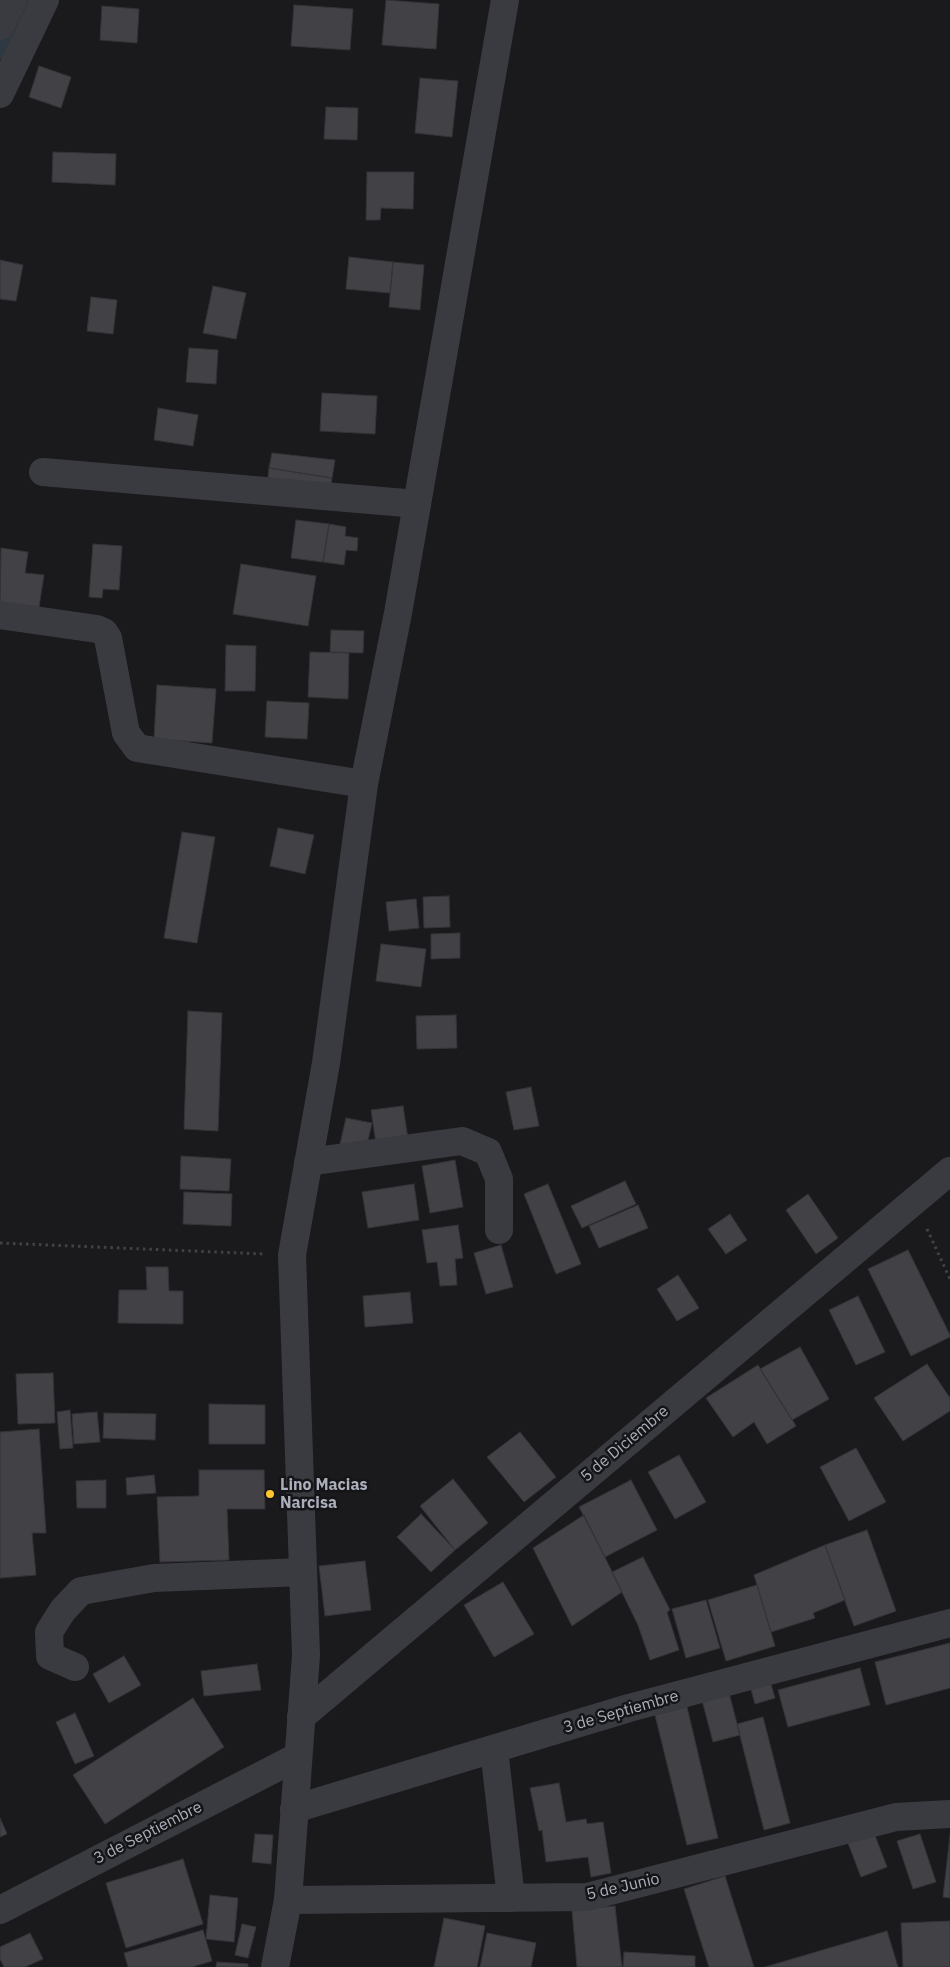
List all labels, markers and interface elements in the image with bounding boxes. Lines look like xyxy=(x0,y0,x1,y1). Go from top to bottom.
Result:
street label: 5 de Diciembre xyxy=(577,1402,673,1486)
place label: Lino Macias Narcisa xyxy=(280,1475,368,1513)
marker: Lino Macias Narcisa xyxy=(264,1488,276,1500)
street label: 3 de Septiembre xyxy=(561,1686,681,1738)
street label: 3 de Septiembre xyxy=(91,1798,205,1868)
street label: 5 de Junio xyxy=(585,1869,661,1905)

